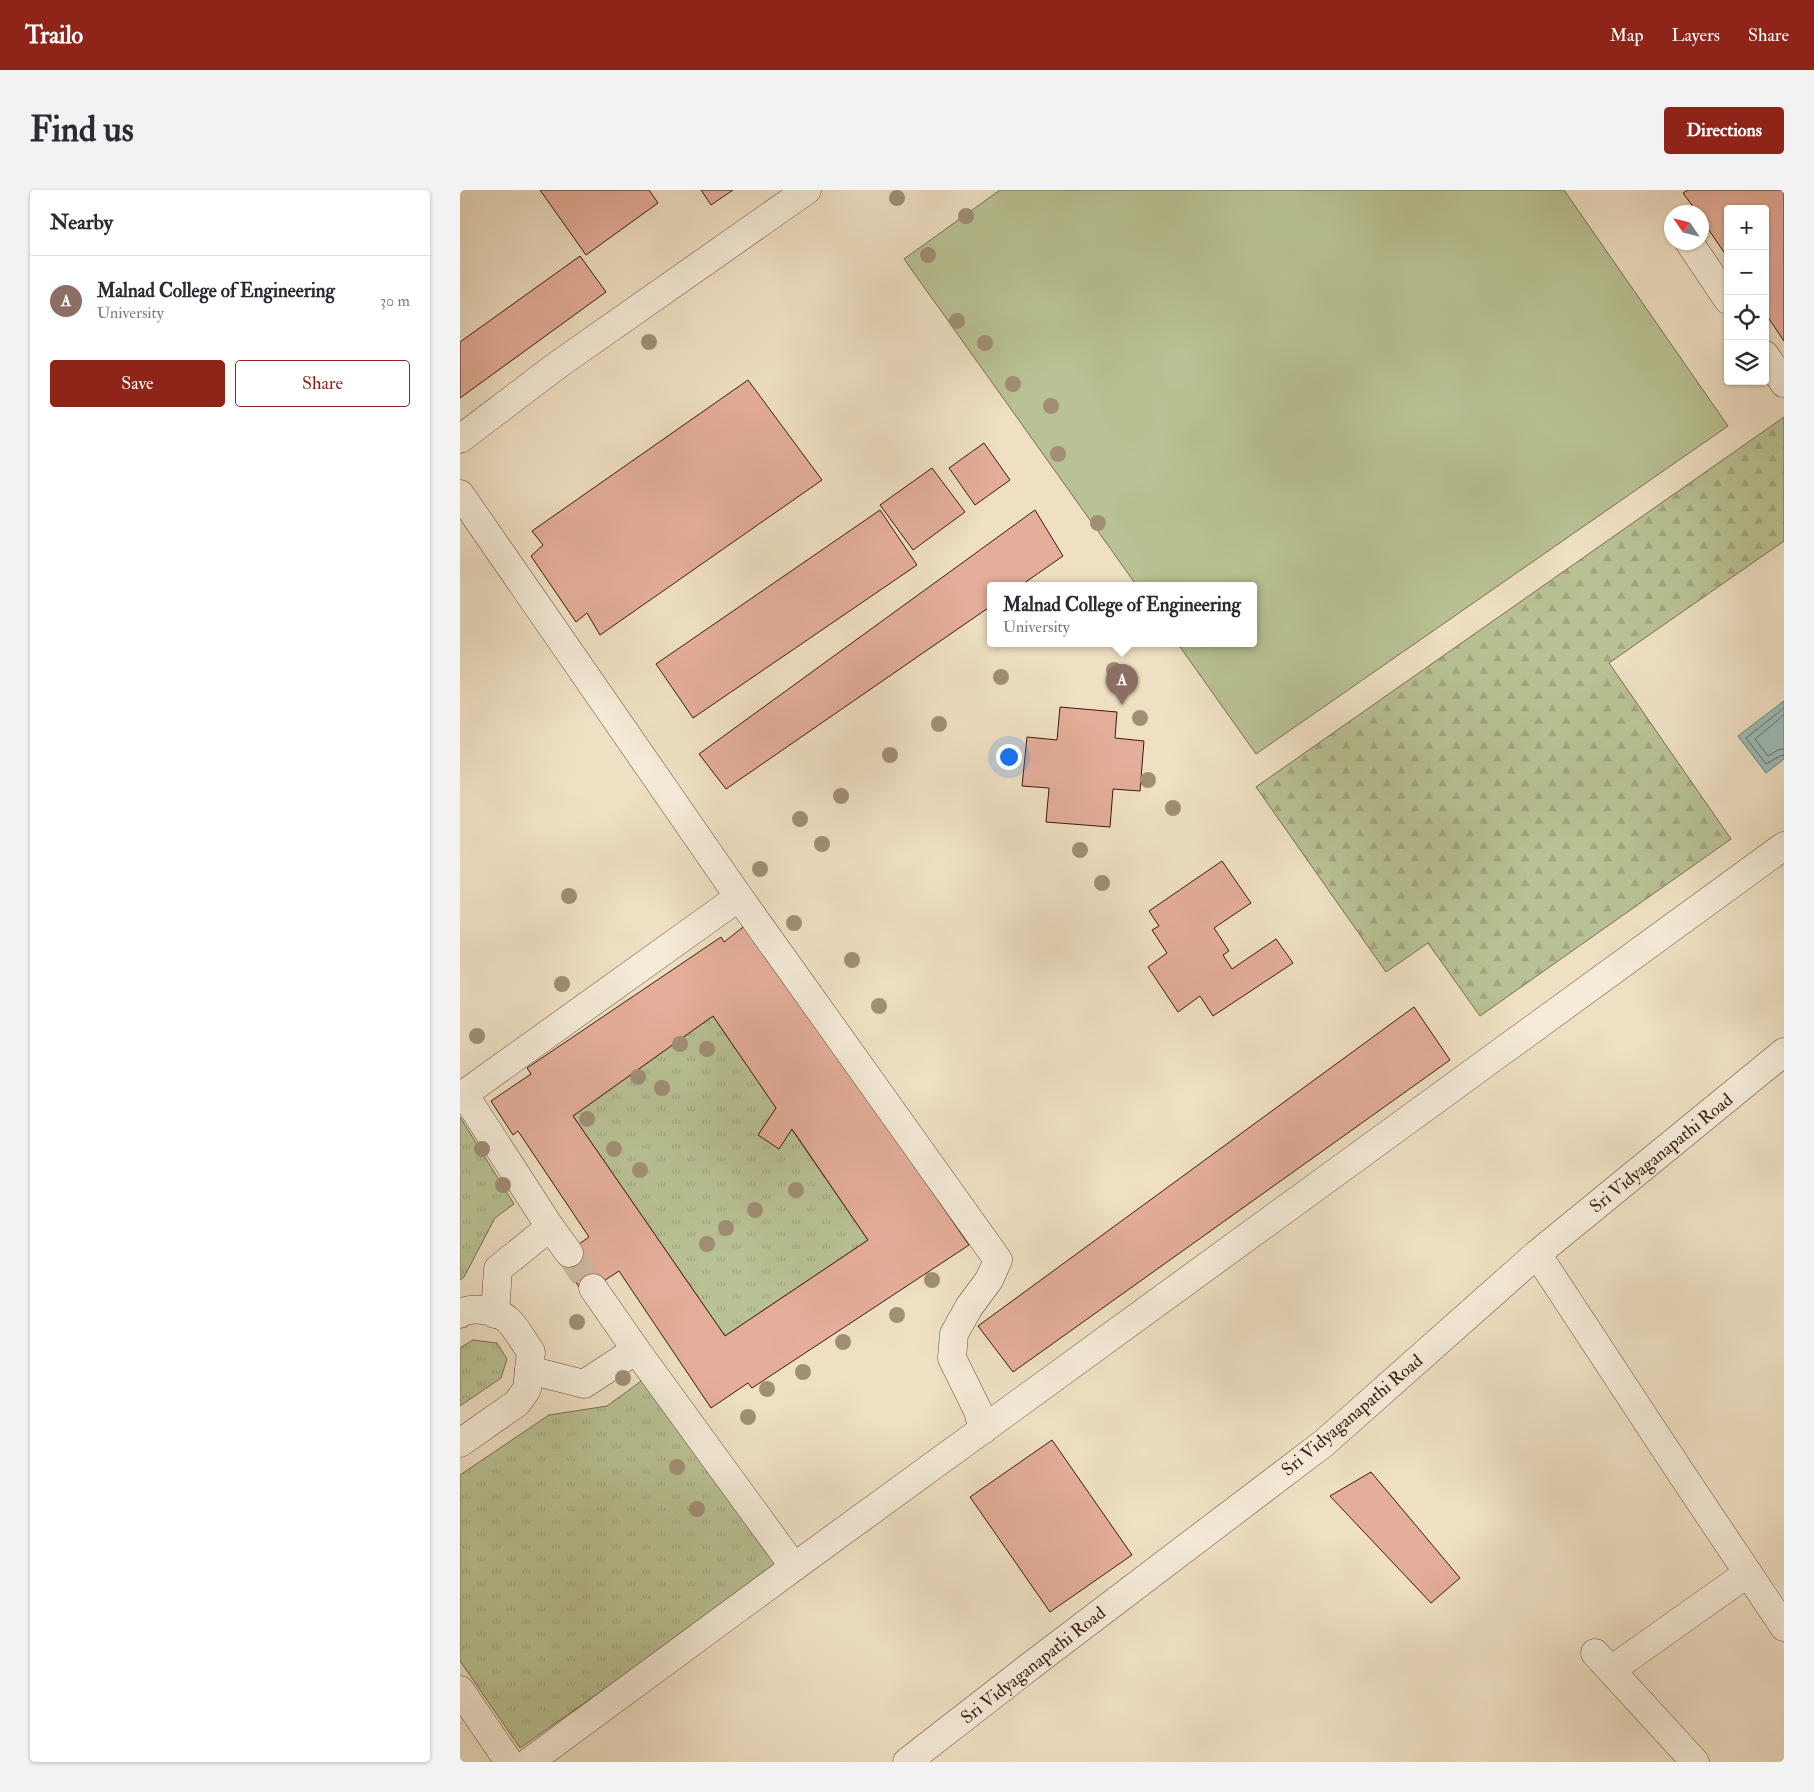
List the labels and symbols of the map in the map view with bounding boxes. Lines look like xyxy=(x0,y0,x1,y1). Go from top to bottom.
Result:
north arrow xyxy=(1664,205,1709,250)
pin: A xyxy=(1106,664,1138,705)
your location xyxy=(996,744,1022,770)
street label: Sri Vidyaganapathi Road xyxy=(1585,1088,1738,1218)
street label: Sri Vidyaganapathi Road xyxy=(1277,1349,1428,1481)
street label: Sri Vidyaganapathi Road xyxy=(956,1602,1110,1729)

